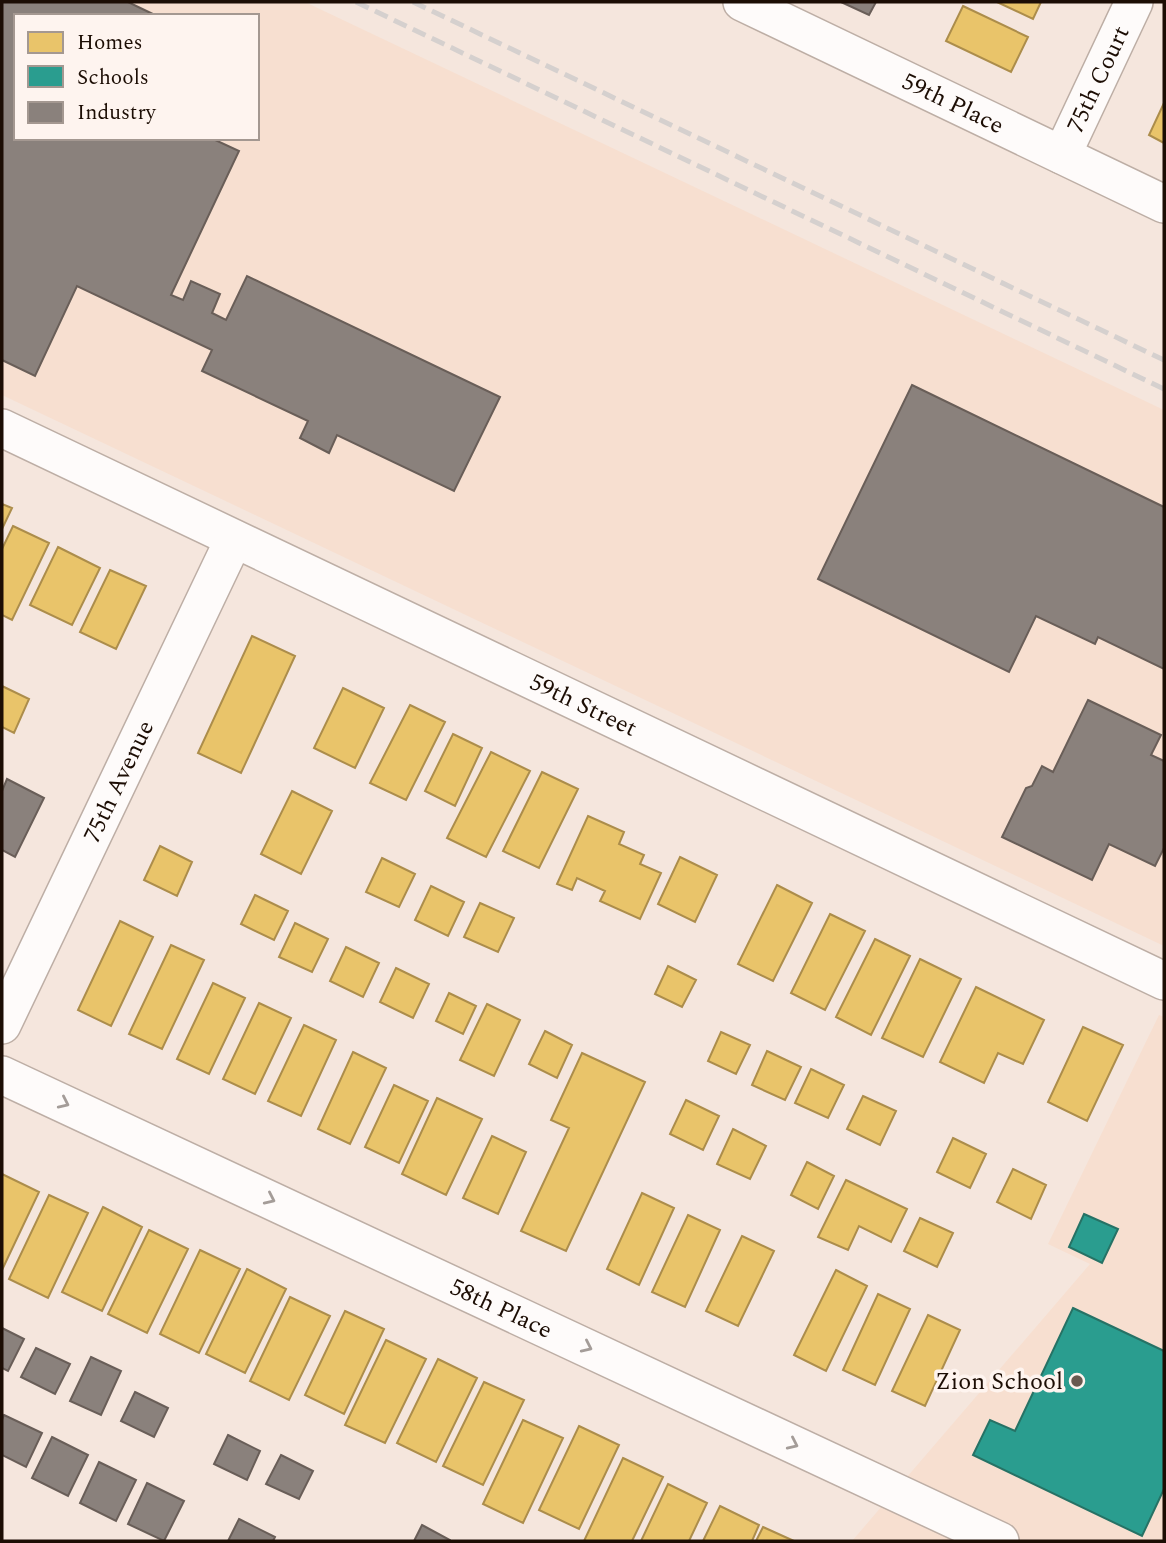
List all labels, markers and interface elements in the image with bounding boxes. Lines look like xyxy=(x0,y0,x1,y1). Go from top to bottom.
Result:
legend xyxy=(14,14,259,140)
street label: 75th Court xyxy=(1058,20,1139,139)
text: Homes xyxy=(77,27,143,59)
text: Schools xyxy=(77,62,149,94)
street label: 59th Place xyxy=(895,64,1010,144)
text: Industry xyxy=(77,97,157,129)
street label: 59th Street xyxy=(523,665,643,747)
street label: 75th Avenue xyxy=(75,715,164,849)
one-way arrow xyxy=(57,1095,69,1109)
one-way arrow xyxy=(263,1191,275,1205)
street label: 58th Place xyxy=(444,1270,558,1349)
one-way arrow xyxy=(580,1339,592,1353)
place label: Zion School xyxy=(935,1364,1063,1400)
marker: Zion School xyxy=(1069,1373,1085,1389)
one-way arrow xyxy=(786,1435,798,1449)

